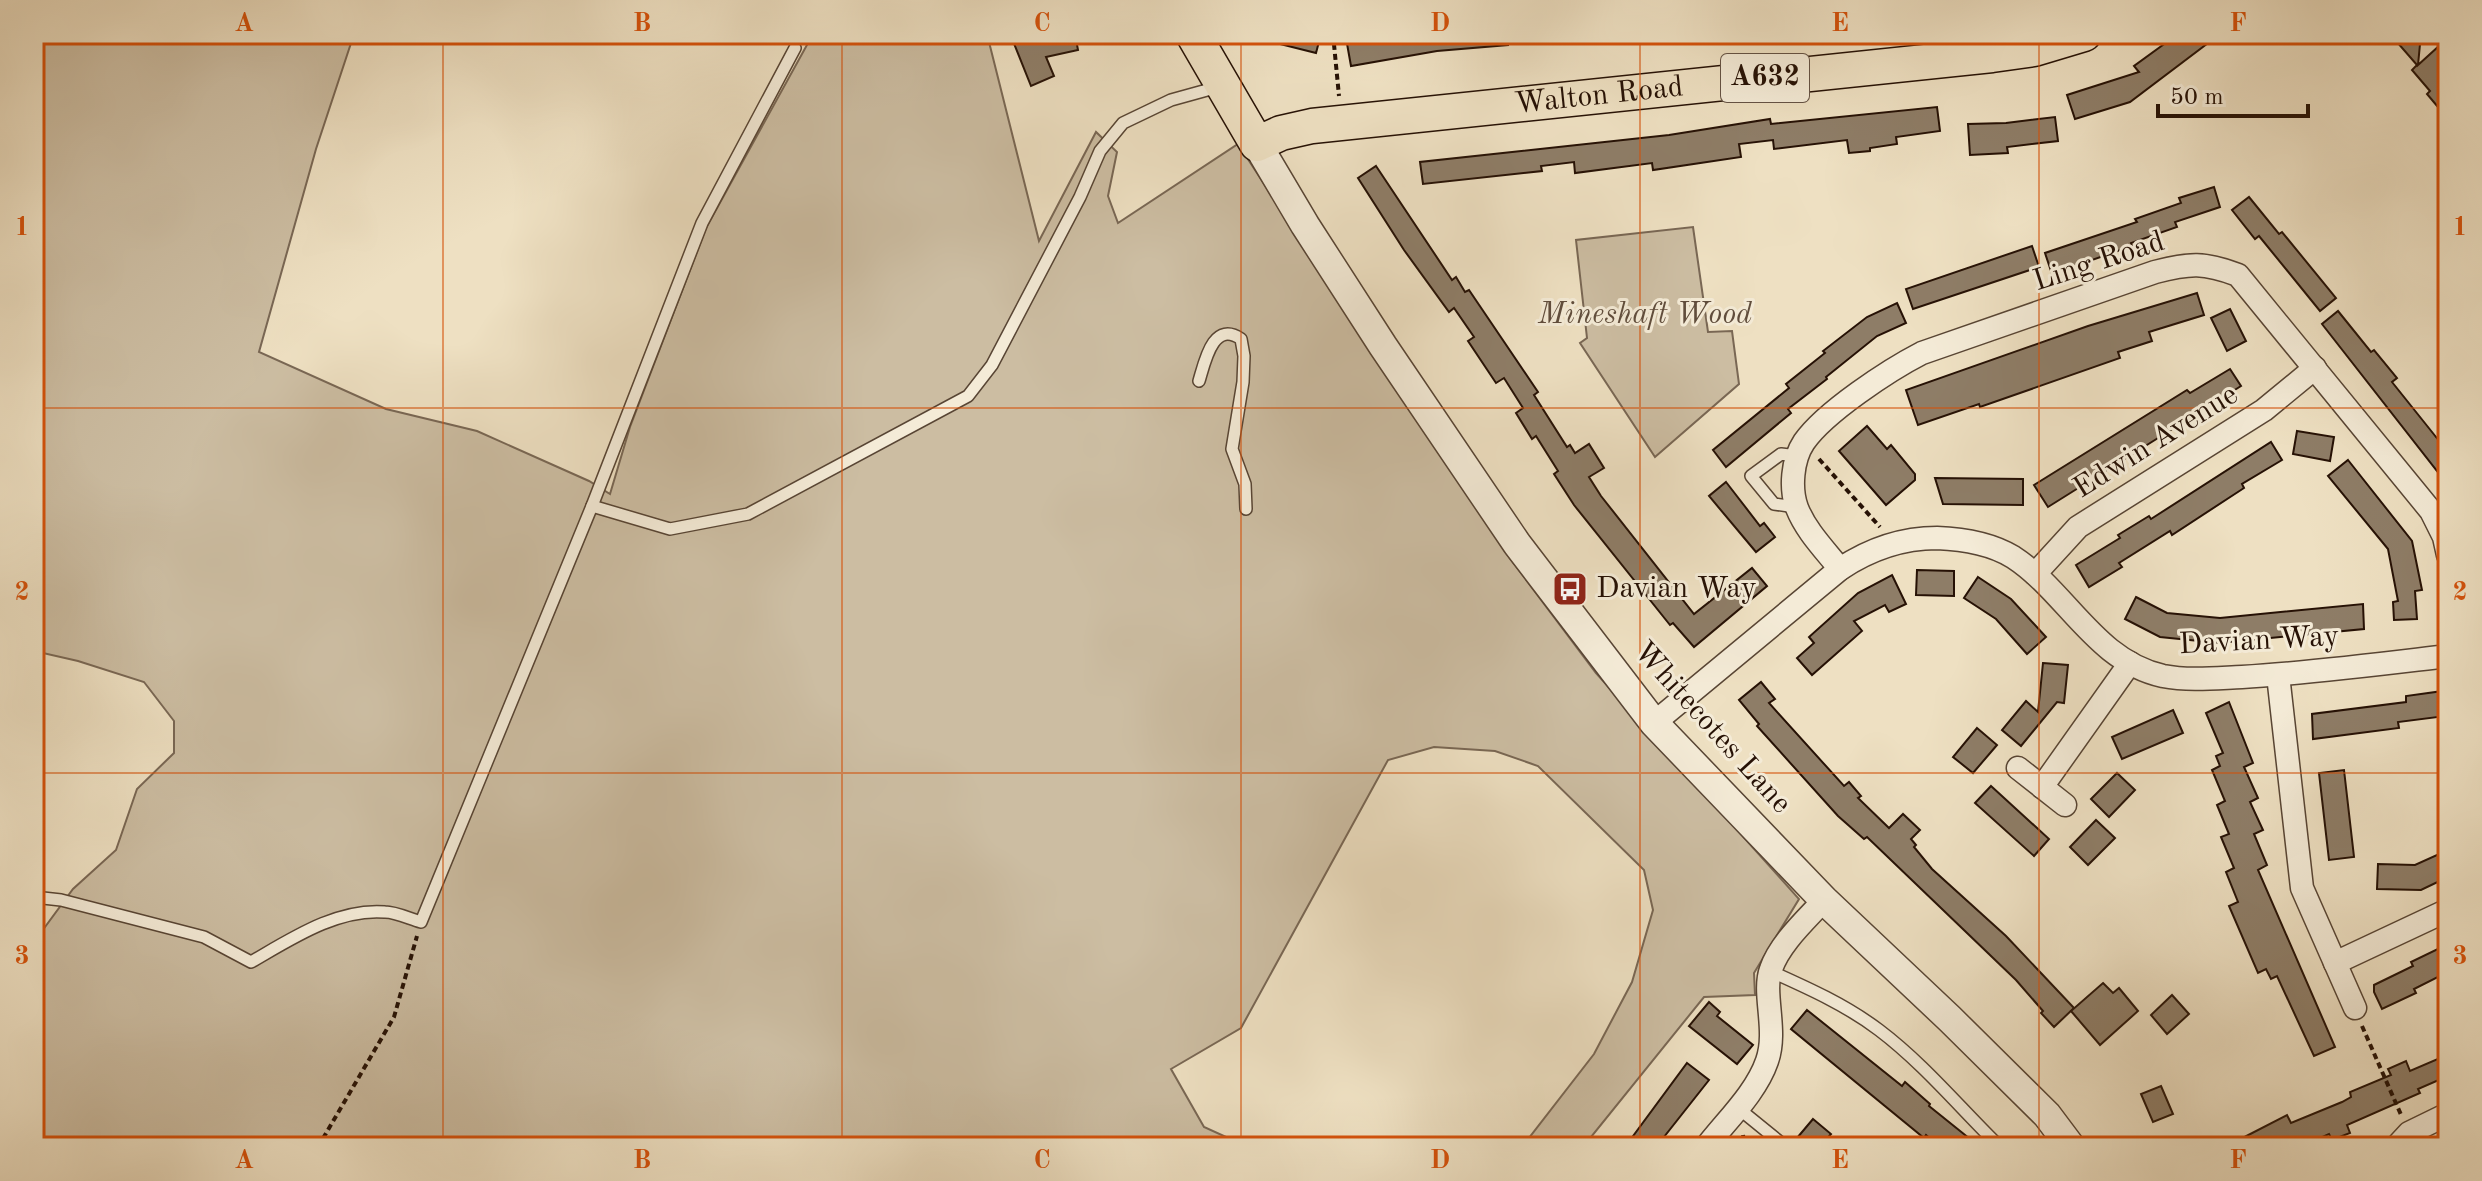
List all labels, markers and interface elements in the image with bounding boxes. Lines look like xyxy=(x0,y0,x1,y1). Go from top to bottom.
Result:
text: A xyxy=(234,11,254,37)
text: B xyxy=(633,11,651,37)
text: C xyxy=(1033,11,1051,37)
text: D xyxy=(1430,11,1450,37)
text: E xyxy=(1831,11,1849,37)
text: F xyxy=(2229,11,2247,37)
road number: A632 xyxy=(1721,54,1809,102)
scale bar xyxy=(2158,68,2308,118)
street label: Walton Road xyxy=(1513,72,1685,120)
text: 50 m xyxy=(2170,86,2224,110)
text: 1 xyxy=(14,215,30,241)
text: 1 xyxy=(2452,215,2468,241)
street label: Ling Road xyxy=(2030,227,2168,297)
park label: Mineshaft Wood xyxy=(1537,300,1753,330)
street label: Edwin Avenue xyxy=(2068,380,2244,504)
bus stop icon: Davian Way xyxy=(1551,570,1589,608)
place label: Davian Way xyxy=(1596,574,1757,604)
text: 2 xyxy=(14,580,30,606)
text: 2 xyxy=(2452,580,2468,606)
street label: Davian Way xyxy=(2178,622,2340,660)
street label: Whitecotes Lane xyxy=(1627,636,1797,820)
text: 3 xyxy=(14,944,30,970)
text: 3 xyxy=(2452,944,2468,970)
text: A xyxy=(234,1148,254,1174)
text: B xyxy=(633,1148,651,1174)
text: C xyxy=(1033,1148,1051,1174)
text: D xyxy=(1430,1148,1450,1174)
text: E xyxy=(1831,1148,1849,1174)
text: F xyxy=(2229,1148,2247,1174)

